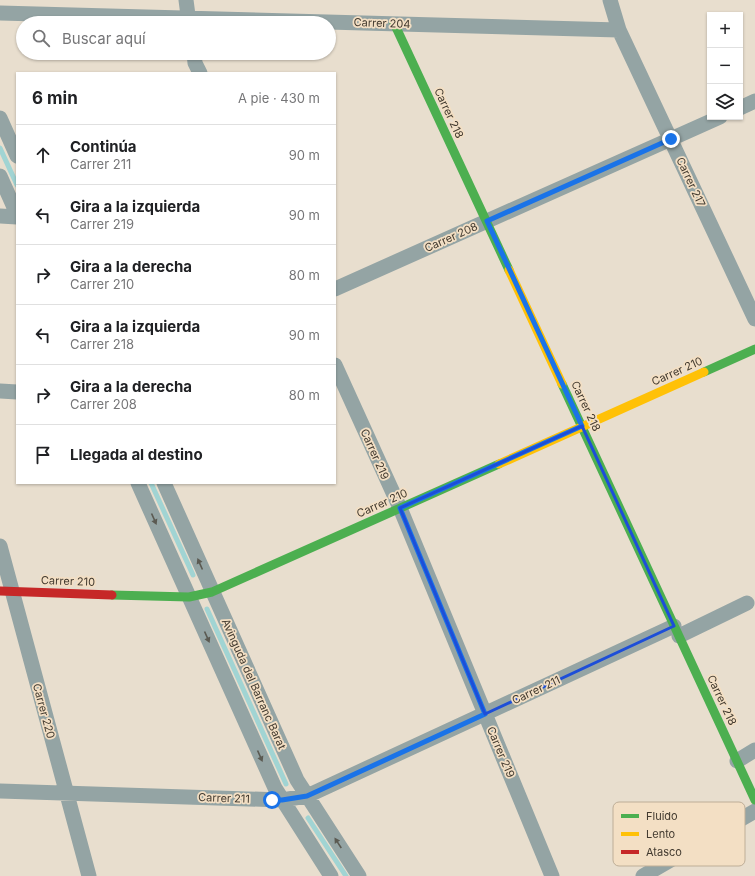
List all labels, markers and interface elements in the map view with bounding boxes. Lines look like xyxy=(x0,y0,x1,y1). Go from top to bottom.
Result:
map controls xyxy=(707,12,743,120)
button: + xyxy=(707,12,743,48)
street label: Carrer 204 xyxy=(353,15,411,31)
search box xyxy=(16,16,336,60)
icon: search xyxy=(30,27,52,49)
text: Buscar aquí xyxy=(62,29,146,48)
button: − xyxy=(707,48,743,84)
button: layers xyxy=(707,84,743,120)
street label: Carrer 218 xyxy=(431,86,467,141)
text: 6 min xyxy=(32,88,78,108)
text: A pie · 430 m xyxy=(238,90,320,106)
route end xyxy=(662,130,680,148)
text: Continúa xyxy=(70,137,137,156)
icon: ahead xyxy=(32,144,54,166)
text: 90 m xyxy=(289,147,320,163)
street label: Carrer 217 xyxy=(673,155,709,209)
text: Carrer 211 xyxy=(70,156,131,172)
text: Gira a la izquierda xyxy=(70,197,200,216)
icon: left xyxy=(32,204,54,226)
text: 90 m xyxy=(289,207,320,223)
text: Carrer 219 xyxy=(70,216,134,232)
street label: Carrer 208 xyxy=(422,219,480,255)
text: Gira a la derecha xyxy=(70,257,192,276)
icon: right xyxy=(32,264,54,286)
text: 80 m xyxy=(289,267,320,283)
text: Carrer 210 xyxy=(70,276,134,292)
text: Gira a la izquierda xyxy=(70,317,200,336)
icon: left xyxy=(32,324,54,346)
text: 90 m xyxy=(289,327,320,343)
text: Carrer 218 xyxy=(70,336,134,352)
street label: Carrer 210 xyxy=(649,354,705,388)
text: Gira a la derecha xyxy=(70,377,192,396)
street label: Carrer 218 xyxy=(568,379,604,434)
icon: right xyxy=(32,384,54,406)
text: 80 m xyxy=(289,387,320,403)
text: Carrer 208 xyxy=(70,396,137,412)
street label: Carrer 219 xyxy=(358,426,392,482)
icon: arrive xyxy=(32,444,54,466)
text: Llegada al destino xyxy=(70,445,203,464)
street label: Carrer 210 xyxy=(354,486,410,520)
one-way arrow xyxy=(151,513,157,524)
one-way arrow xyxy=(197,559,203,570)
street label: Carrer 210 xyxy=(41,573,95,589)
street label: Avinguda del Barranc Barat xyxy=(219,617,289,752)
one-way arrow xyxy=(204,632,210,643)
street label: Carrer 211 xyxy=(510,673,562,707)
street label: Carrer 218 xyxy=(704,673,740,728)
street label: Carrer 220 xyxy=(30,682,58,740)
street label: Carrer 219 xyxy=(484,724,518,780)
one-way arrow xyxy=(257,750,263,761)
street label: Carrer 211 xyxy=(198,790,250,806)
route start xyxy=(263,791,281,809)
legend xyxy=(613,802,745,866)
text: Fluido xyxy=(646,809,678,823)
text: Lento xyxy=(646,827,676,841)
one-way arrow xyxy=(334,838,342,849)
text: Atasco xyxy=(646,845,682,859)

